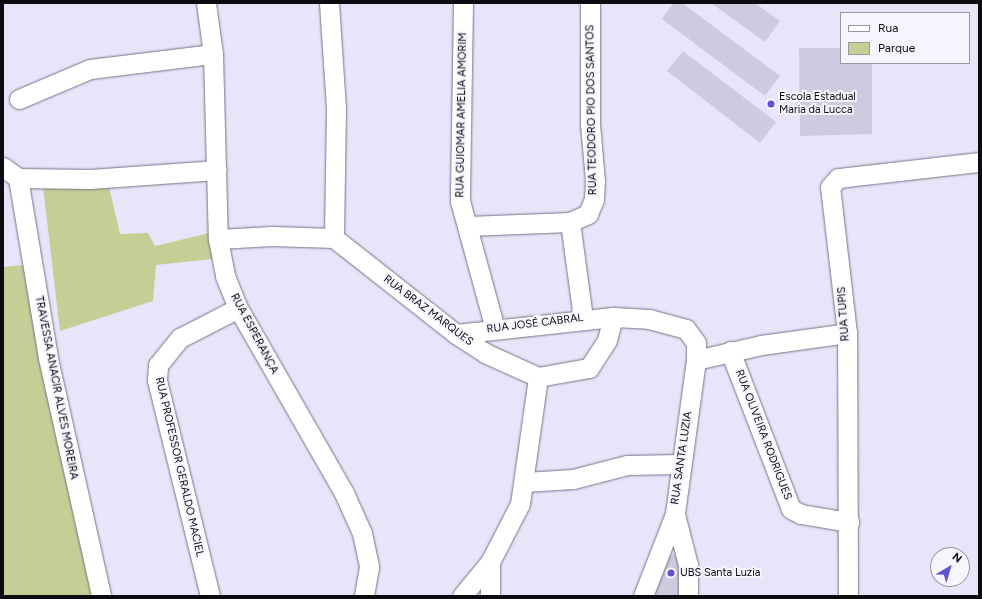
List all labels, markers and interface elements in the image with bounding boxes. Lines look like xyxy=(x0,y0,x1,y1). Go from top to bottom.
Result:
legend xyxy=(840,12,970,64)
text: Rua xyxy=(878,21,898,35)
street label: RUA TEODORO PIO DOS SANTOS xyxy=(584,25,600,195)
street label: RUA GUIOMAR AMELIA AMORIM xyxy=(454,32,470,198)
text: Parque xyxy=(878,41,915,55)
place label: Escola Estadual Maria da Lucca xyxy=(779,91,856,117)
marker: Escola Estadual Maria da Lucca xyxy=(766,99,776,109)
street label: RUA BRAZ MARQUES xyxy=(381,273,475,349)
street label: RUA TUPIS xyxy=(836,286,852,342)
street label: RUA ESPERANÇA xyxy=(227,292,281,376)
street label: TRAVESSA ANACIR ALVES MOREIRA xyxy=(32,295,80,481)
street label: RUA JOSÉ CABRAL xyxy=(486,312,584,336)
street label: RUA OLIVEIRA RODRIGUES xyxy=(732,368,794,502)
street label: RUA PROFESSOR GERALDO MACIEL xyxy=(152,376,206,558)
street label: RUA SANTA LUZIA xyxy=(669,411,695,505)
north arrow xyxy=(930,547,970,587)
text: N xyxy=(950,550,964,566)
place label: UBS Santa Luzia xyxy=(680,566,760,580)
marker: UBS Santa Luzia xyxy=(665,567,677,579)

